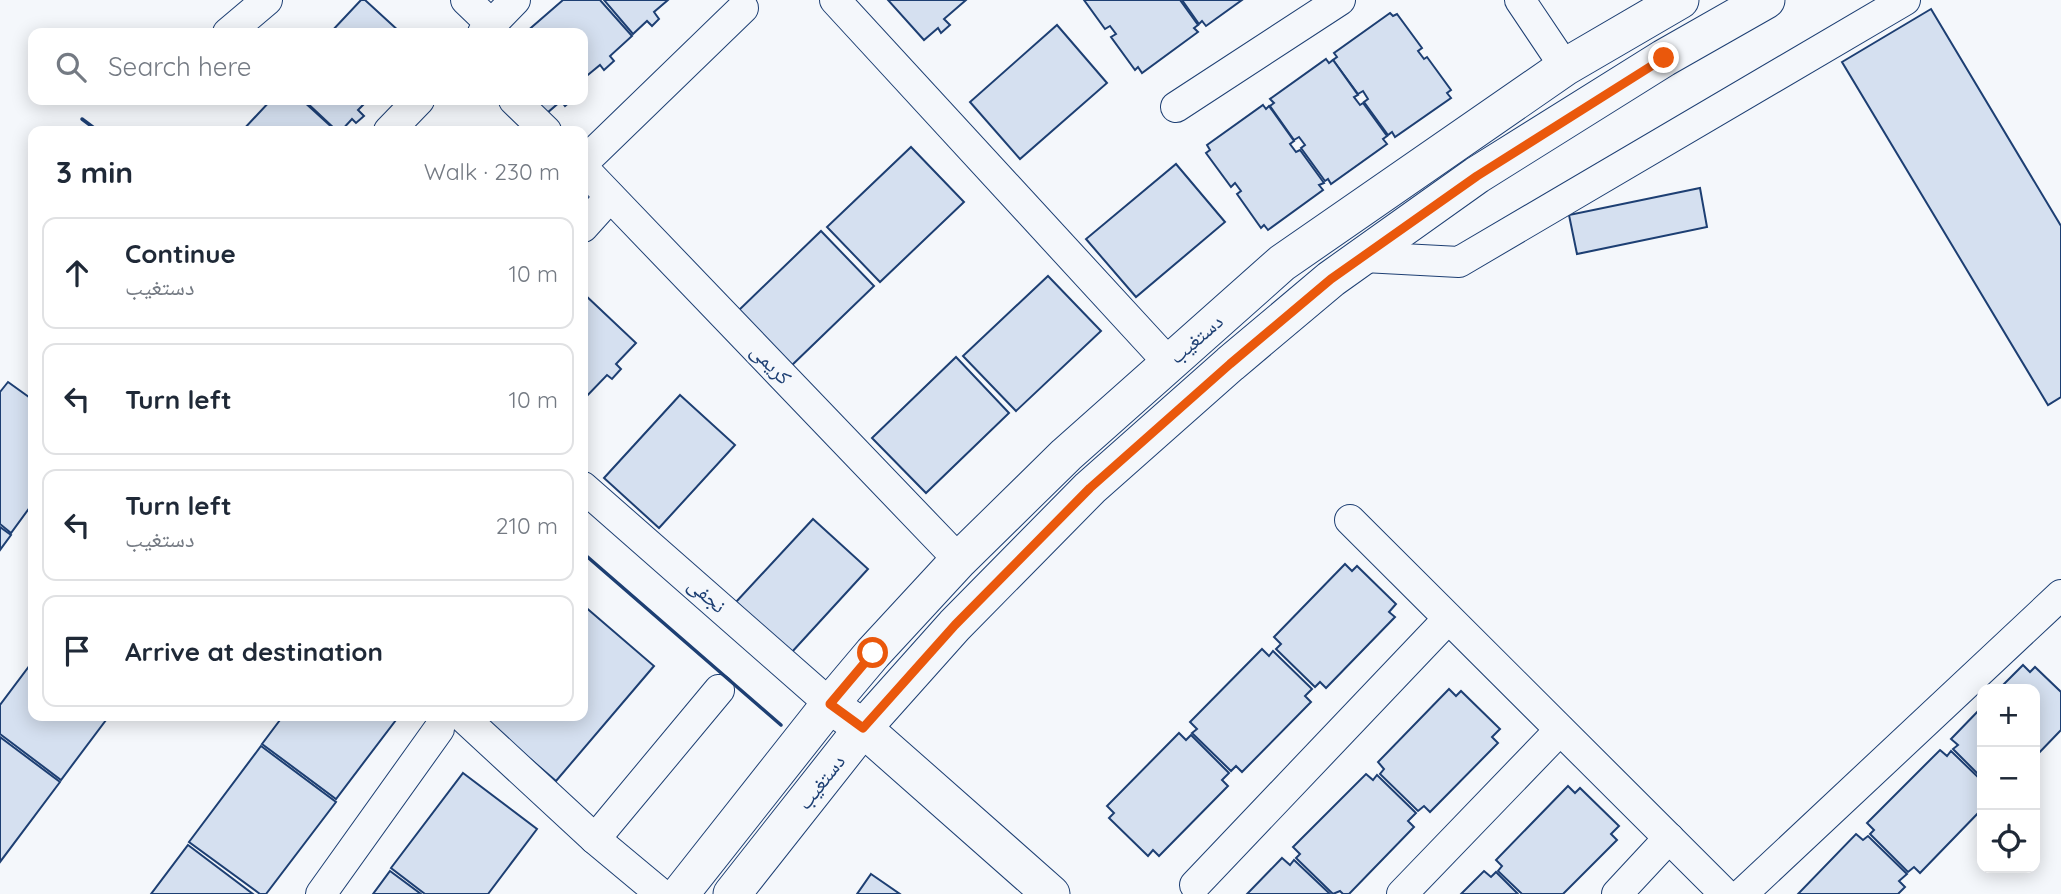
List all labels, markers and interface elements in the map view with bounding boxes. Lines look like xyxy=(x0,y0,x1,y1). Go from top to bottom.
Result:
search box xyxy=(28,28,588,105)
route end xyxy=(1648,42,1679,73)
icon: search xyxy=(52,48,90,86)
text: Search here xyxy=(108,50,252,83)
text: 3 min xyxy=(56,153,133,191)
text: Walk · 230 m xyxy=(424,157,560,186)
text: Continue xyxy=(125,237,236,270)
icon: ahead xyxy=(58,254,96,292)
text: 10 m xyxy=(509,259,558,288)
text: دستغیب xyxy=(125,272,195,301)
street label: دستغیب xyxy=(1163,308,1228,369)
street label: کریمی xyxy=(745,337,798,390)
icon: left xyxy=(58,380,96,418)
text: Turn left xyxy=(125,383,232,416)
text: 10 m xyxy=(509,385,558,414)
text: Turn left xyxy=(125,489,232,522)
icon: left xyxy=(58,506,96,544)
text: 210 m xyxy=(496,511,558,540)
text: دستغیب xyxy=(125,524,195,553)
street label: نجفی xyxy=(682,571,732,619)
icon: arrive xyxy=(58,632,96,670)
text: Arrive at destination xyxy=(125,635,383,668)
route start xyxy=(857,637,888,668)
map controls xyxy=(1977,684,2040,873)
button: + xyxy=(1977,684,2040,747)
button: − xyxy=(1977,747,2040,810)
street label: دستغیب xyxy=(790,748,850,814)
button: locate xyxy=(1977,810,2040,873)

